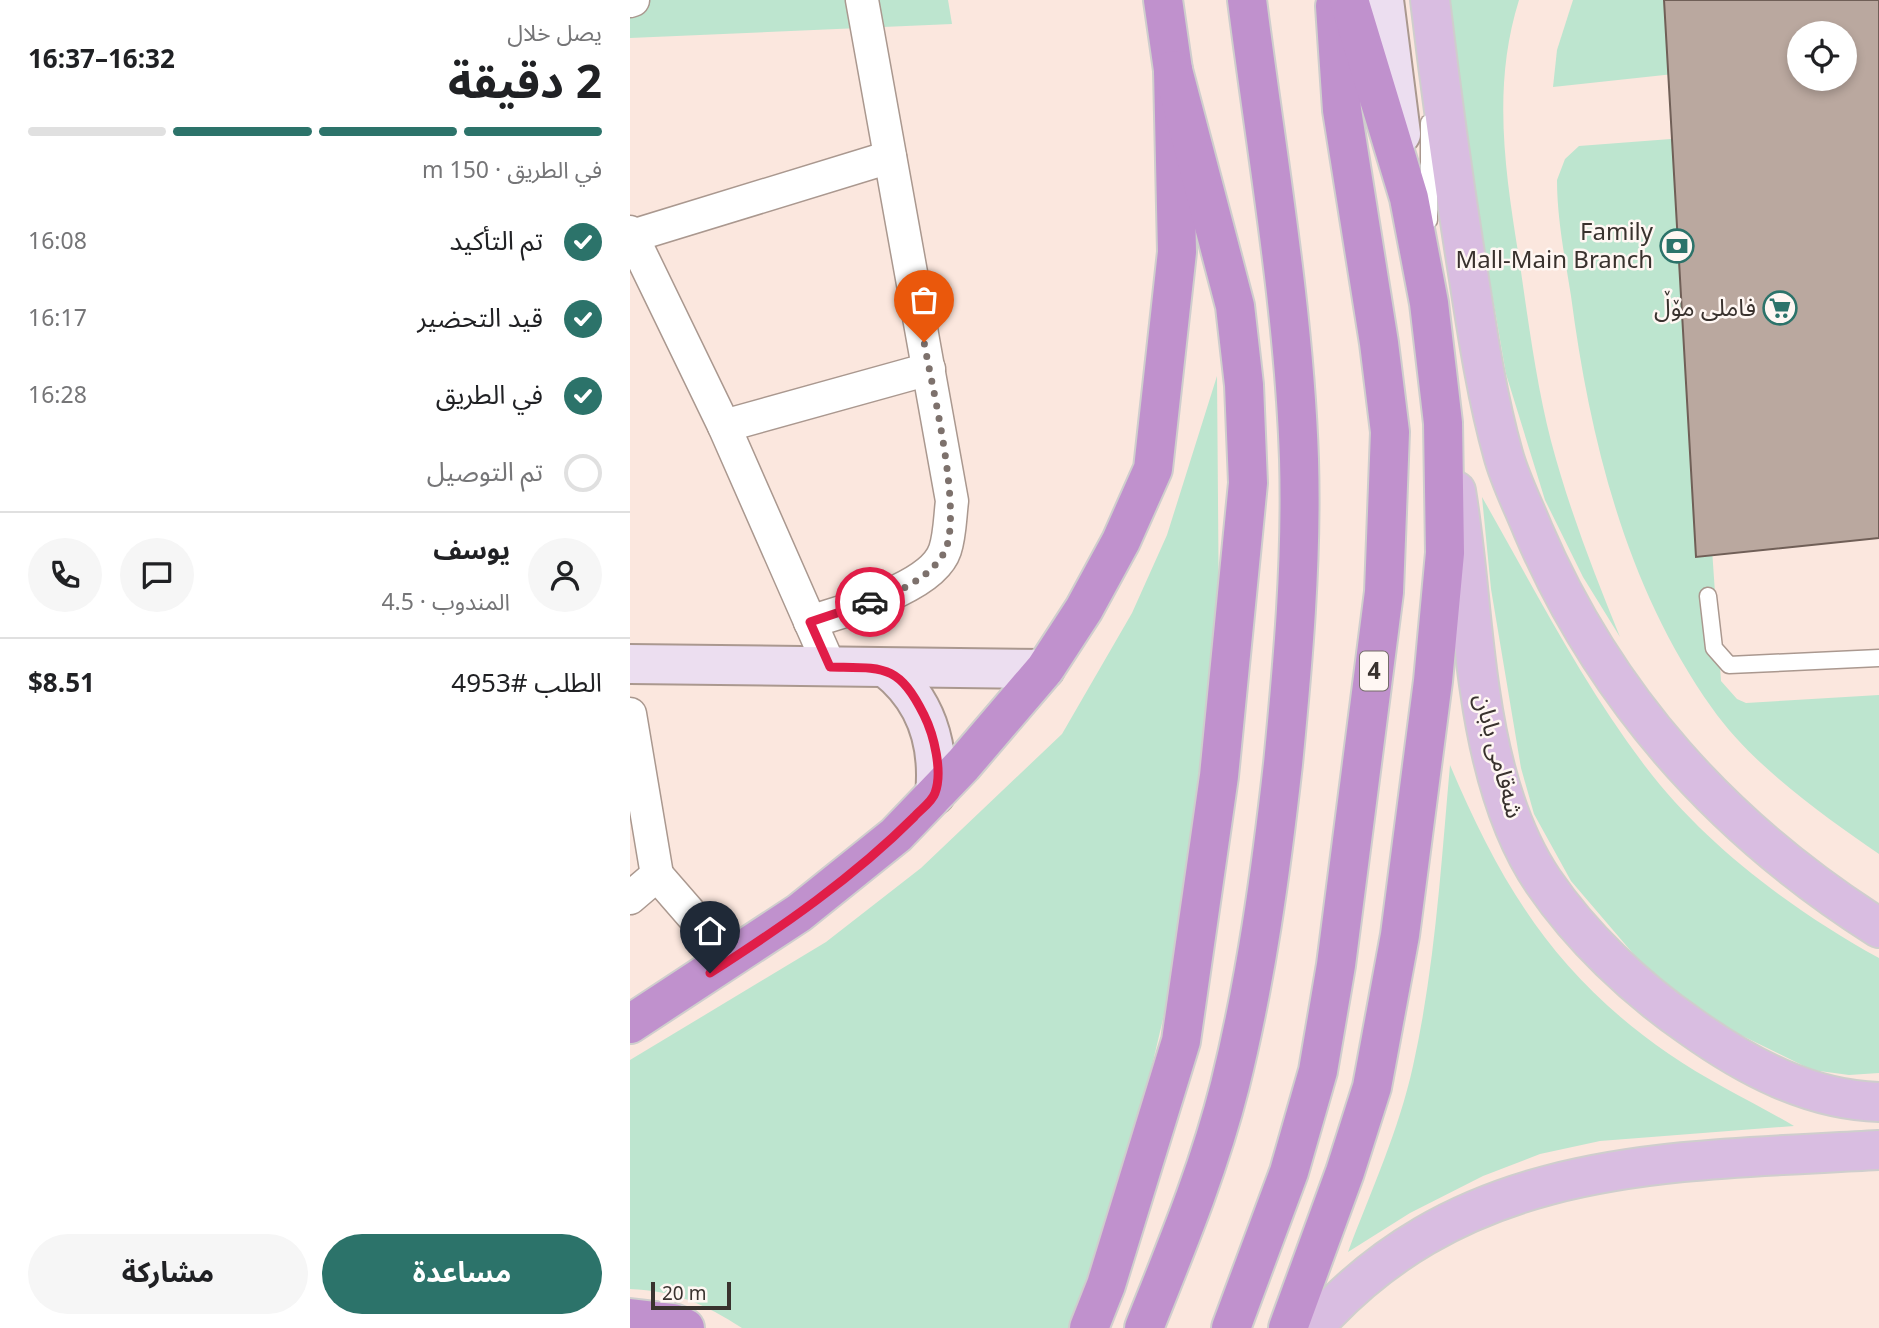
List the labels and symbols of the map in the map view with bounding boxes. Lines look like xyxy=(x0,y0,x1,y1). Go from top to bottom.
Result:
place label: Family Mall-Main Branch xyxy=(1455,207,1654,286)
bank icon: Family Mall-Main Branch xyxy=(1658,227,1696,265)
pin xyxy=(894,270,954,342)
place label: فاملی مۆڵ xyxy=(1654,283,1756,334)
supermarket icon: فاملی مۆڵ xyxy=(1761,289,1799,327)
courier xyxy=(835,567,905,637)
road number: 4 xyxy=(1360,652,1388,691)
street label: شەقامی بابان xyxy=(1457,688,1539,824)
pin xyxy=(680,901,740,973)
scale bar xyxy=(651,1279,732,1311)

